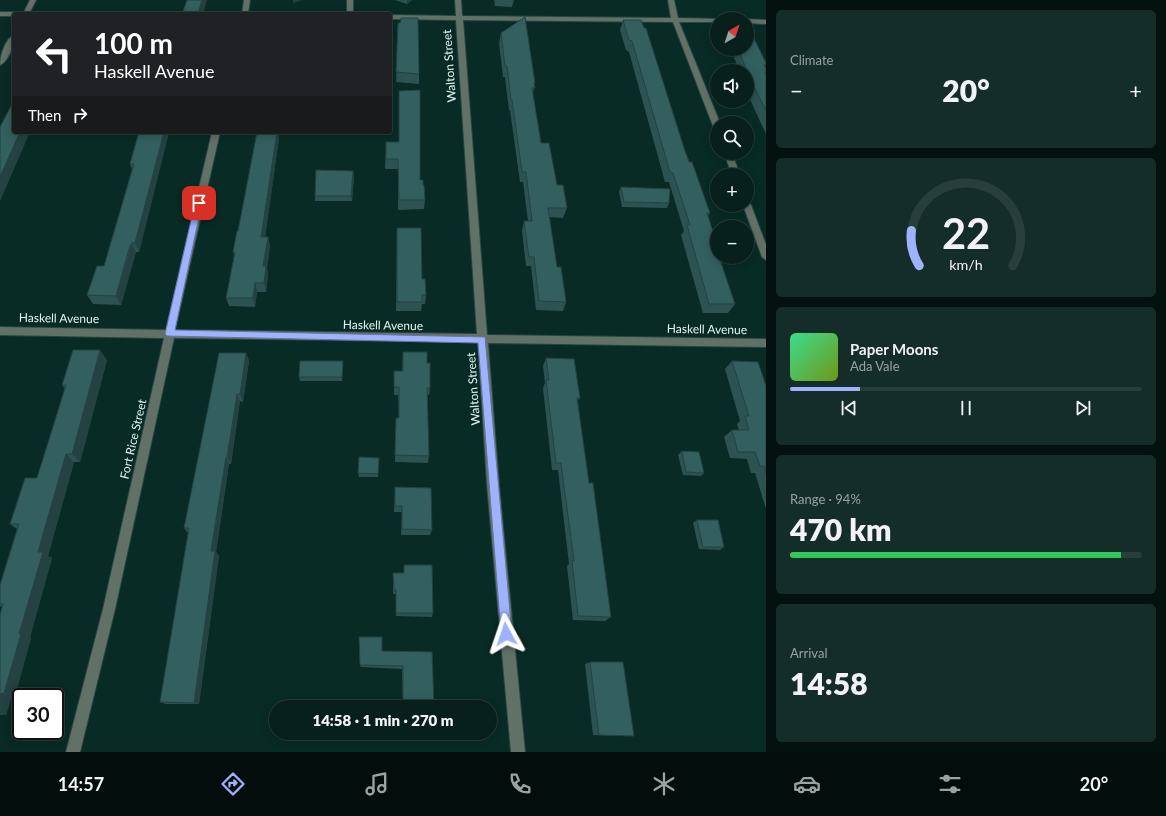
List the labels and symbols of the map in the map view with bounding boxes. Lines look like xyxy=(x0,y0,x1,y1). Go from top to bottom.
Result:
north arrow xyxy=(710,12,754,56)
street label: Walton Street xyxy=(439,28,459,103)
pin xyxy=(182,186,216,220)
street label: Haskell Avenue xyxy=(19,310,99,326)
street label: Haskell Avenue xyxy=(343,317,423,333)
street label: Haskell Avenue xyxy=(667,321,747,337)
street label: Walton Street xyxy=(463,351,483,426)
street label: Fort Rice Street xyxy=(116,397,150,481)
position arrow xyxy=(485,613,527,655)
speed limit sign: 30 xyxy=(12,688,64,740)

